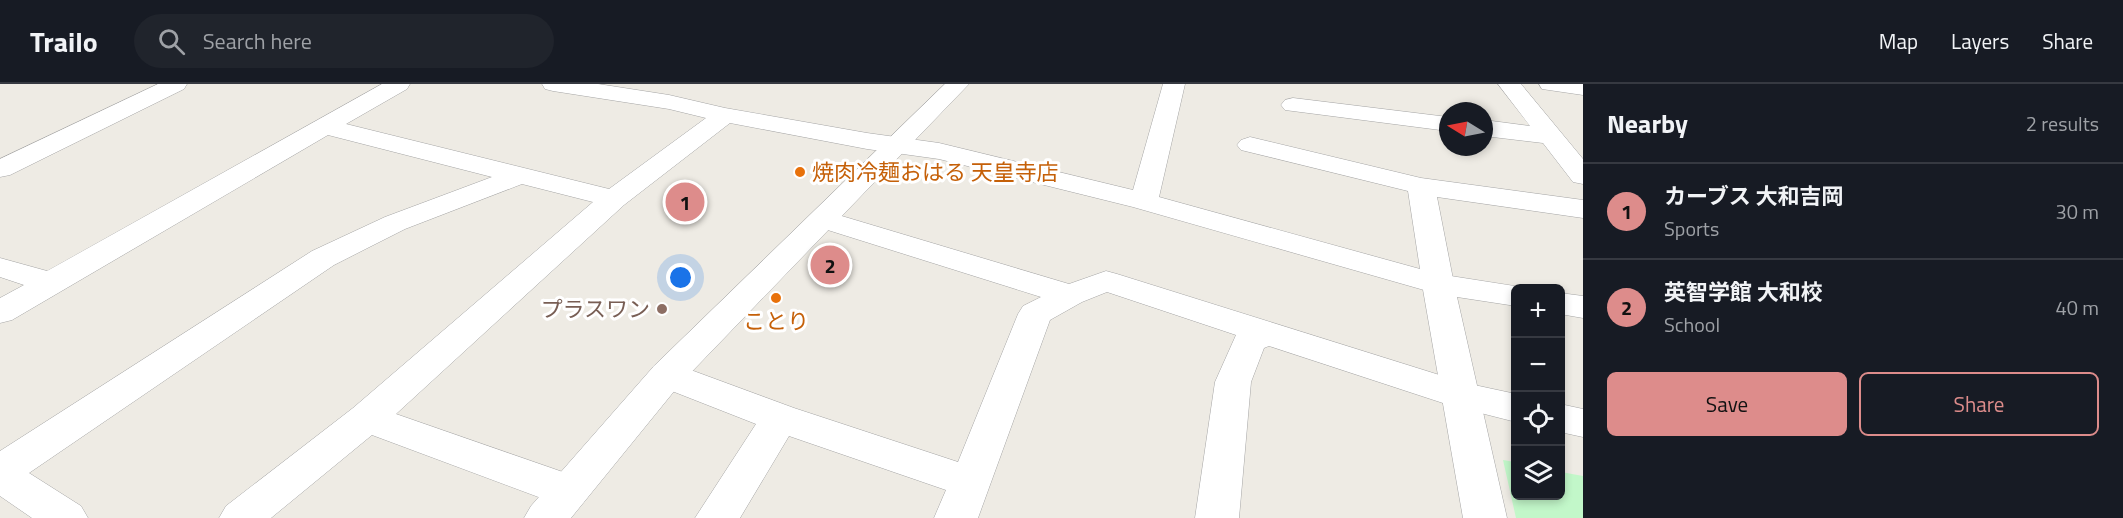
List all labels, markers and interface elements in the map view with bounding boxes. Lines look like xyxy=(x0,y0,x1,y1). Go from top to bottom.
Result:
search box xyxy=(134,14,554,68)
text: Trailo xyxy=(30,20,98,63)
text: Search here xyxy=(203,24,312,58)
icon: search xyxy=(155,25,188,58)
text: Map xyxy=(1879,25,1918,57)
text: Layers xyxy=(1951,25,2009,57)
text: Share xyxy=(2042,25,2093,57)
north arrow xyxy=(1439,102,1493,156)
text: Nearby xyxy=(1607,104,1688,143)
text: 2 results xyxy=(2026,108,2099,139)
place label: 焼肉冷麺おはる 天皇寺店 xyxy=(812,155,1059,189)
marker: 焼肉冷麺おはる 天皇寺店 xyxy=(793,165,807,179)
text: カーブス 大和吉岡 xyxy=(1664,179,1844,213)
pin: 1 xyxy=(666,180,704,224)
text: 1 xyxy=(1621,196,1632,227)
text: 30 m xyxy=(2055,196,2099,227)
text: Sports xyxy=(1664,213,1719,244)
pin: 2 xyxy=(810,242,850,288)
your location xyxy=(666,263,695,292)
text: 英智学館 大和校 xyxy=(1664,275,1823,309)
map controls xyxy=(1511,284,1565,500)
button: + xyxy=(1511,284,1565,338)
marker: ことり xyxy=(769,291,783,305)
place label: プラスワン xyxy=(540,292,650,326)
text: 2 xyxy=(1621,292,1632,323)
text: 40 m xyxy=(2055,292,2099,323)
marker: プラスワン xyxy=(655,302,669,316)
place label: ことり xyxy=(743,304,809,338)
text: School xyxy=(1664,309,1720,340)
button: − xyxy=(1511,338,1565,392)
button: Save xyxy=(1607,372,1847,436)
button: Share xyxy=(1859,372,2099,436)
button: locate xyxy=(1511,392,1565,446)
button: layers xyxy=(1511,446,1565,500)

